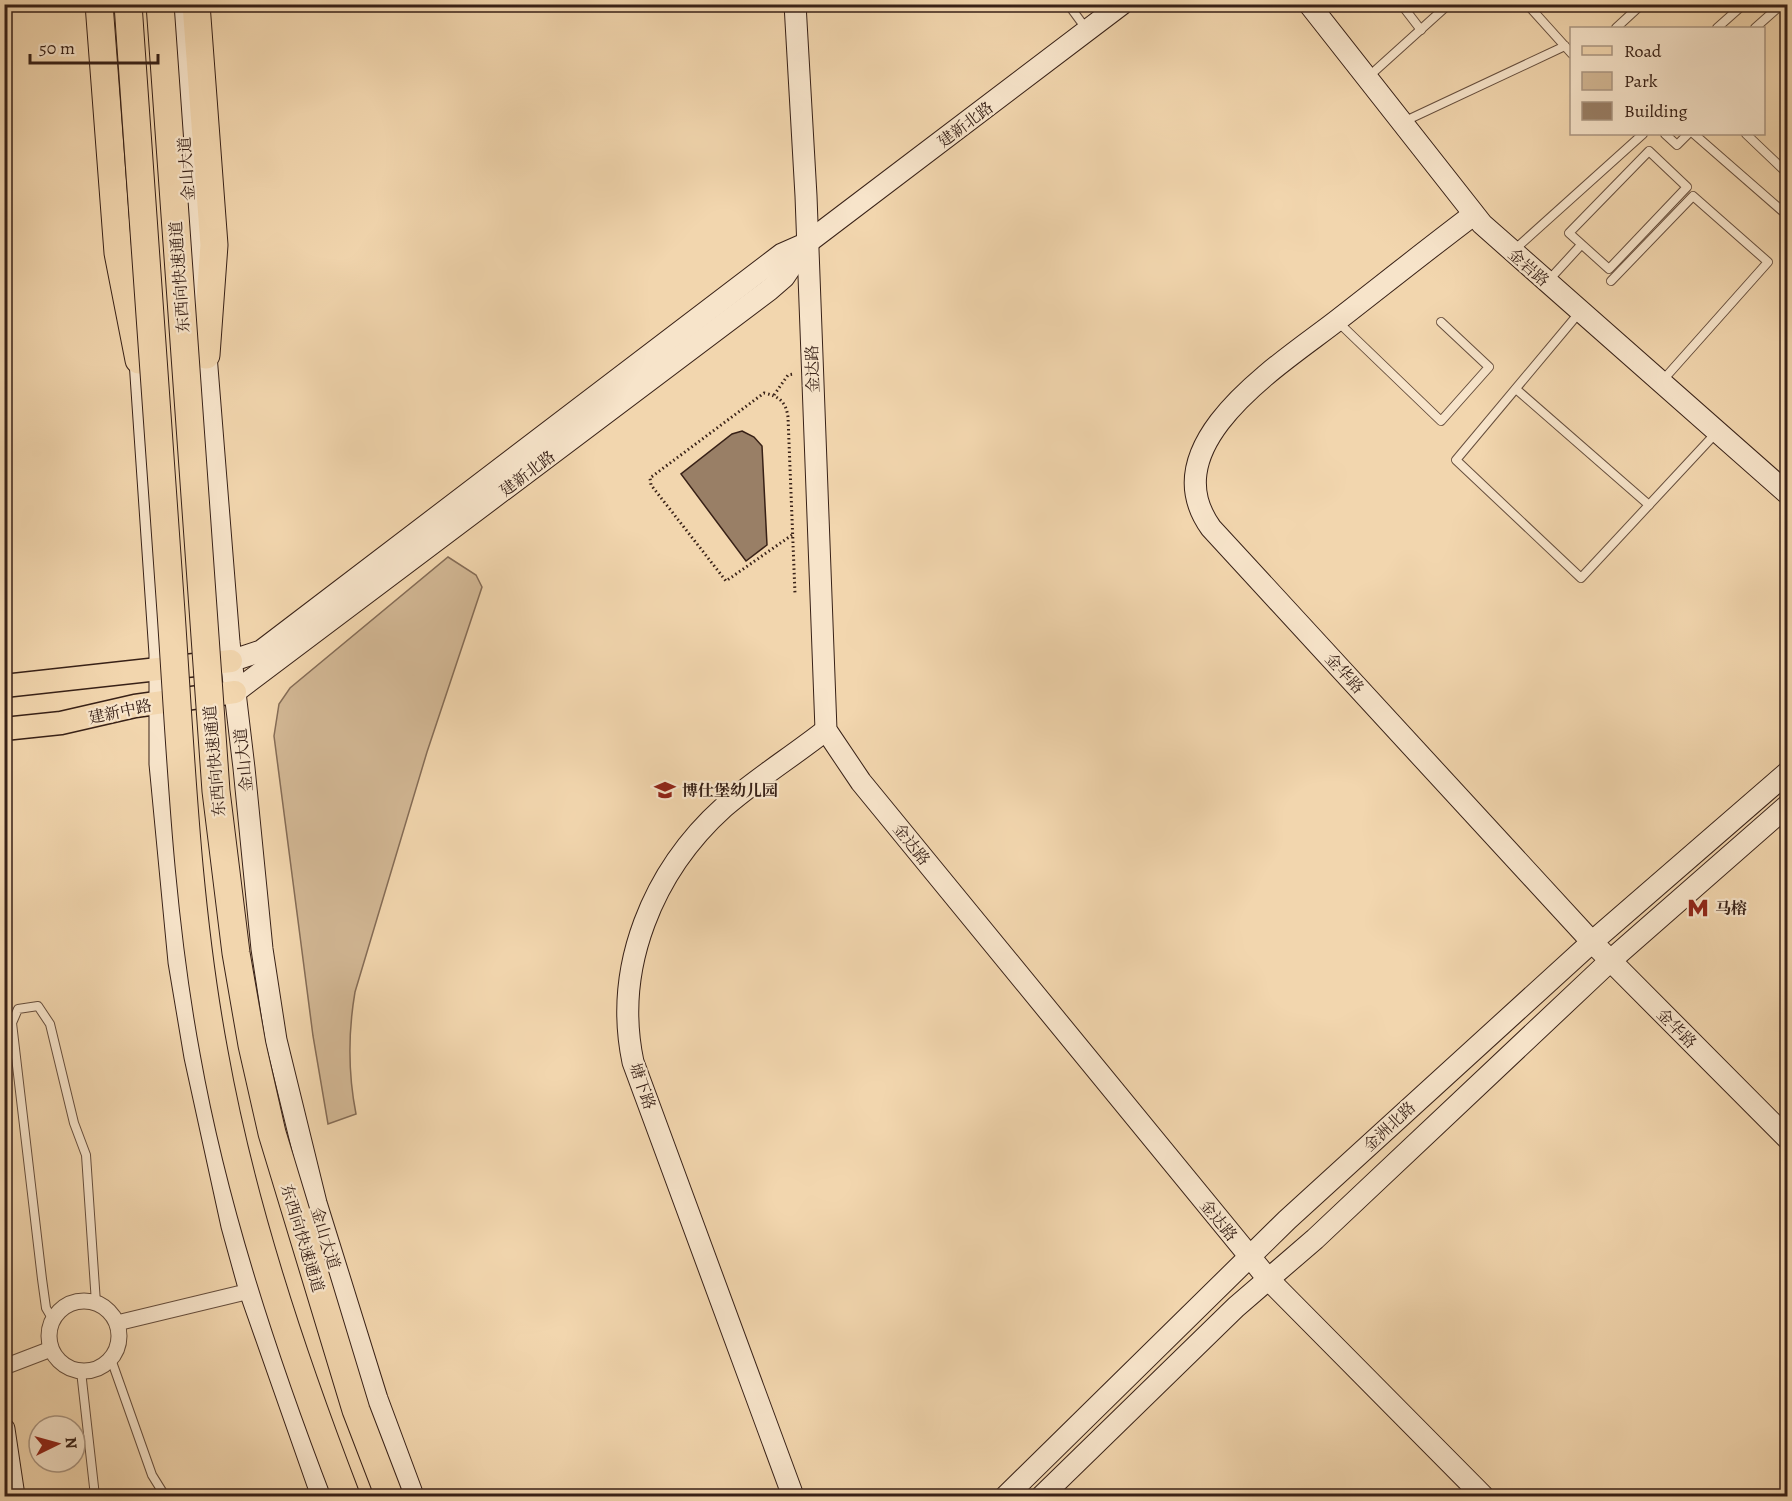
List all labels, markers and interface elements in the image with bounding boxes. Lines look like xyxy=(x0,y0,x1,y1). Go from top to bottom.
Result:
scale bar xyxy=(30,27,158,65)
legend xyxy=(1570,27,1765,135)
text: 50 m xyxy=(39,36,75,60)
text: Road xyxy=(1624,39,1662,63)
text: Park xyxy=(1624,69,1658,93)
street label: 建新北路 xyxy=(933,97,998,153)
text: Building xyxy=(1624,99,1688,123)
street label: 金山大道 xyxy=(174,136,200,202)
street label: 东西向快速通道 xyxy=(165,220,195,334)
street label: 金岩路 xyxy=(1503,244,1554,292)
street label: 金达路 xyxy=(801,345,825,393)
street label: 建新北路 xyxy=(495,446,560,502)
street label: 金华路 xyxy=(1320,649,1369,699)
street label: 建新中路 xyxy=(87,695,154,729)
street label: 东西向快速通道 xyxy=(199,704,231,818)
street label: 金山大道 xyxy=(230,727,258,793)
school or university icon: 博仕堡幼儿园 xyxy=(653,778,677,802)
place label: 博仕堡幼儿园 xyxy=(682,780,778,802)
street label: 金达路 xyxy=(888,819,935,870)
metro station icon: 马榕 xyxy=(1686,896,1710,920)
place label: 马榕 xyxy=(1715,898,1747,920)
street label: 金华路 xyxy=(1652,1004,1701,1053)
street label: 塘下路 xyxy=(624,1060,660,1113)
street label: 金洲北路 xyxy=(1359,1097,1421,1157)
street label: 东西向快速通道 xyxy=(275,1182,329,1295)
street label: 金达路 xyxy=(1194,1195,1242,1246)
street label: 金山大道 xyxy=(305,1204,345,1272)
north arrow xyxy=(27,1414,87,1474)
text: N xyxy=(59,1436,82,1450)

